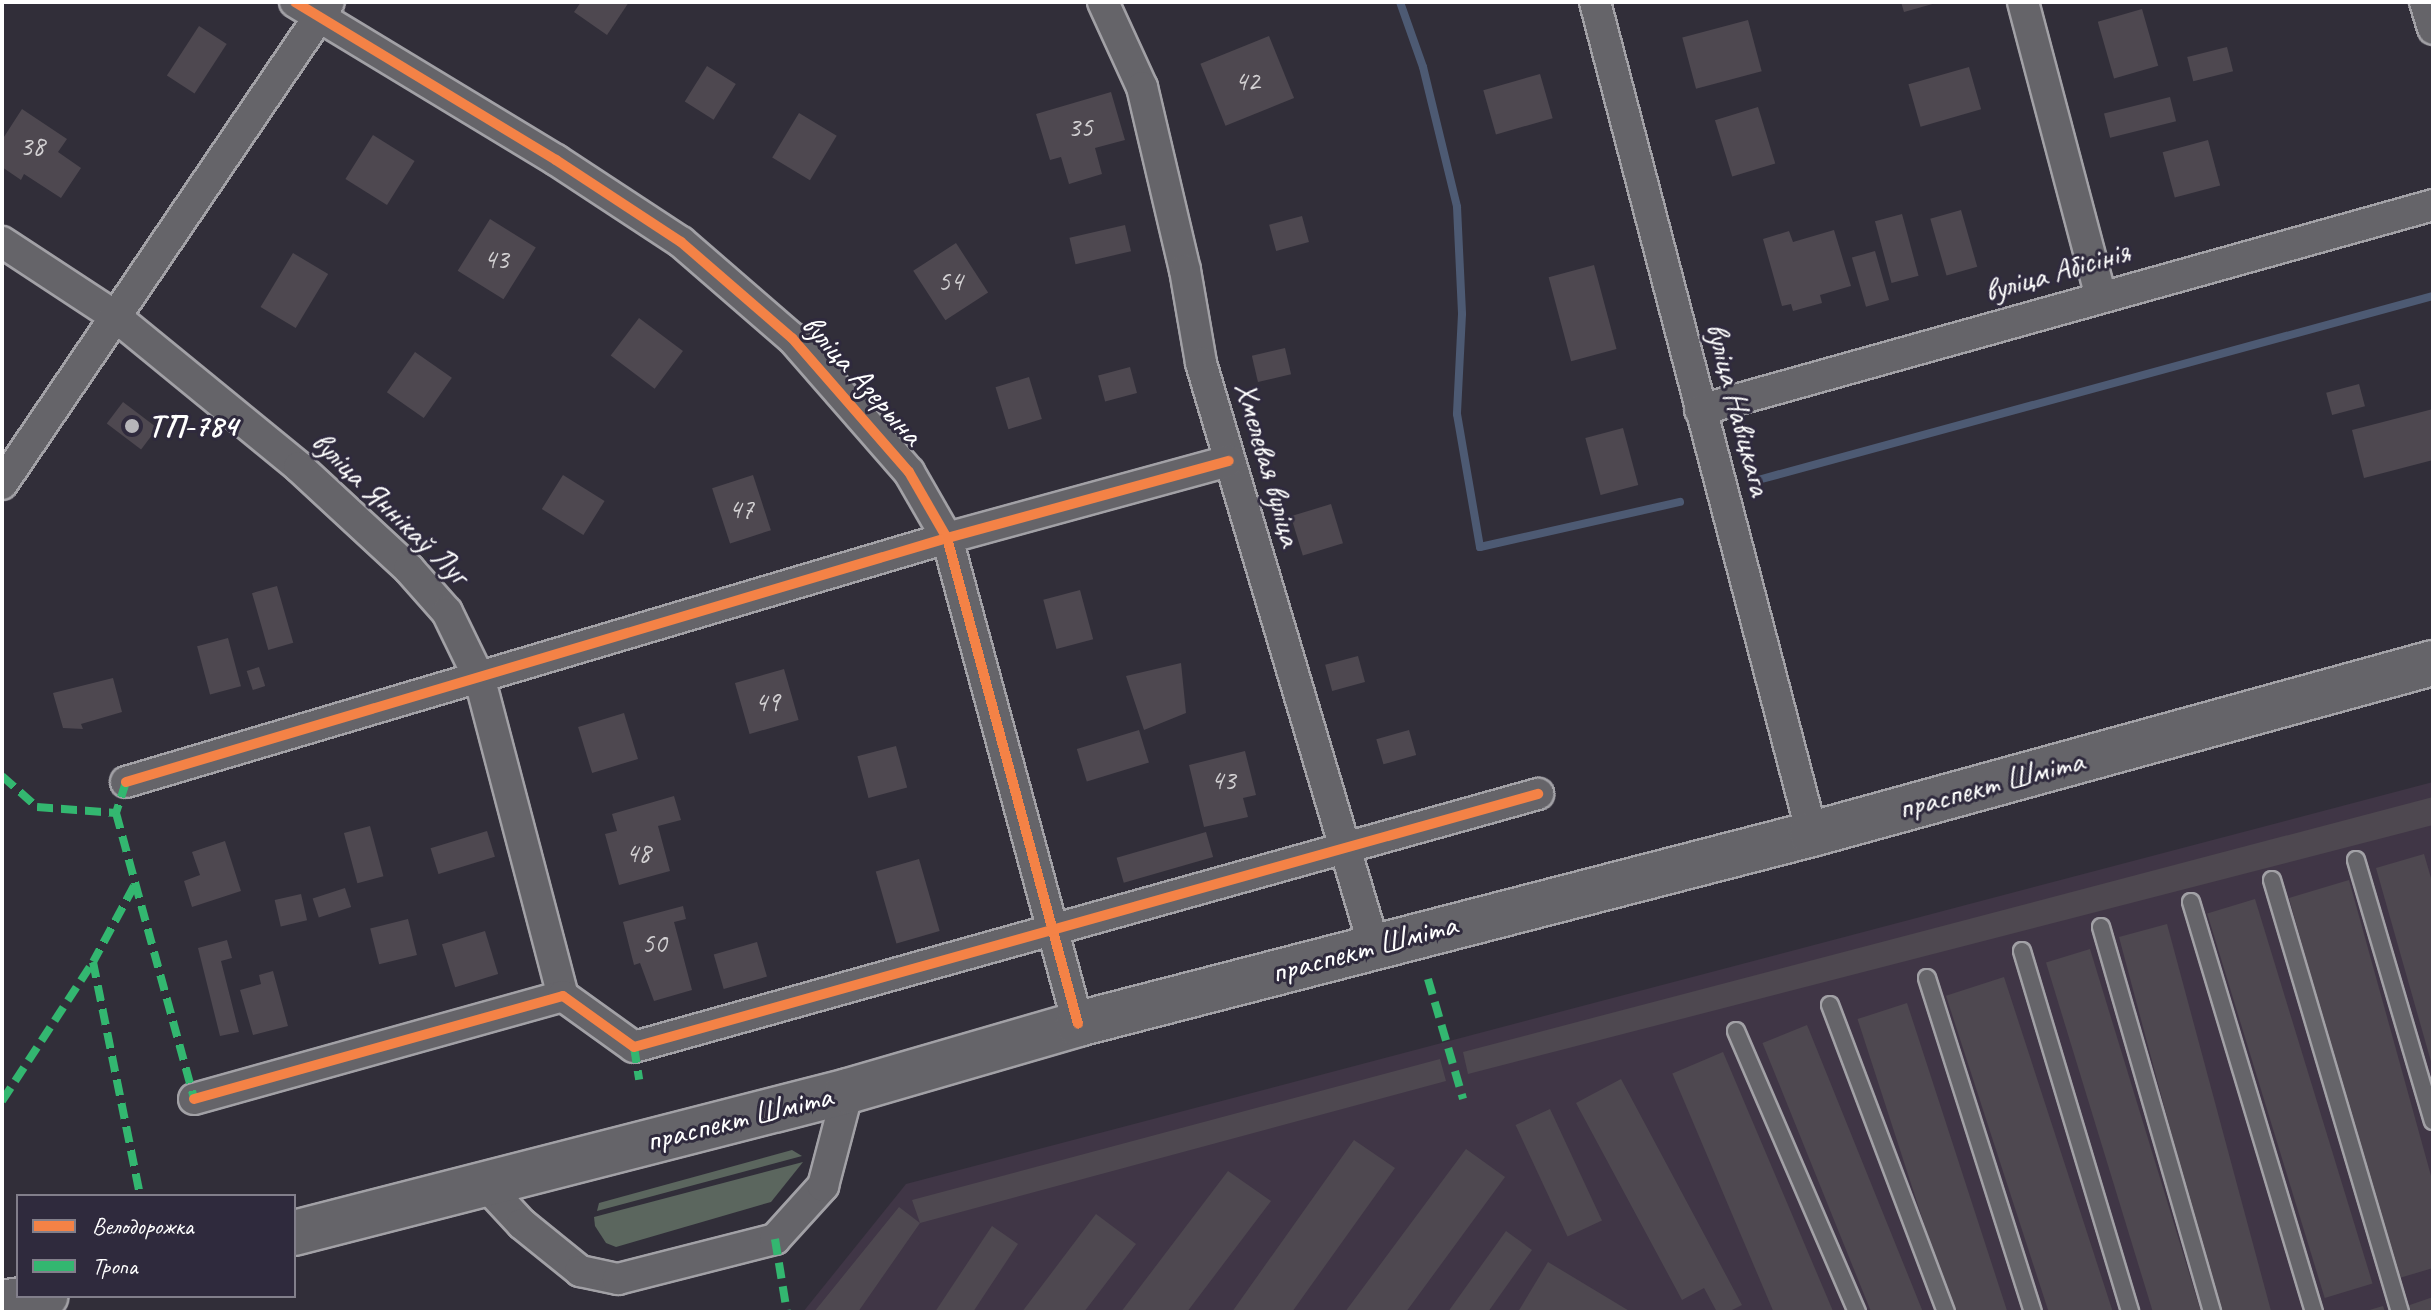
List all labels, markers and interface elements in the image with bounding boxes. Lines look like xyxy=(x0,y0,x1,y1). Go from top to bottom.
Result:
house number: 42 xyxy=(1234,64,1260,98)
house number: 35 xyxy=(1067,110,1093,144)
house number: 38 xyxy=(19,129,45,163)
street label: вуліца Абісінія xyxy=(1979,233,2135,311)
house number: 43 xyxy=(483,242,509,276)
house number: 54 xyxy=(937,264,963,298)
street label: вуліца Азерына xyxy=(793,307,931,453)
street label: вуліца Навіцкага xyxy=(1696,317,1780,501)
street label: Хмелевая вуліца xyxy=(1226,377,1310,551)
place label: ТП-784 xyxy=(148,407,237,445)
marker: ТП-784 xyxy=(123,417,141,435)
street label: вуліца Яннікаў Луг xyxy=(303,423,477,593)
house number: 47 xyxy=(728,492,754,526)
house number: 49 xyxy=(754,685,780,719)
street label: праспект Шміта xyxy=(1894,742,2088,828)
house number: 43 xyxy=(1210,763,1236,797)
house number: 48 xyxy=(625,836,651,870)
street label: праспект Шміта xyxy=(1267,906,1461,992)
house number: 50 xyxy=(641,926,667,960)
street label: праспект Шміта xyxy=(642,1077,836,1161)
legend xyxy=(16,1194,296,1298)
text: Велодорожка xyxy=(92,1211,193,1241)
text: Тропа xyxy=(92,1251,137,1281)

